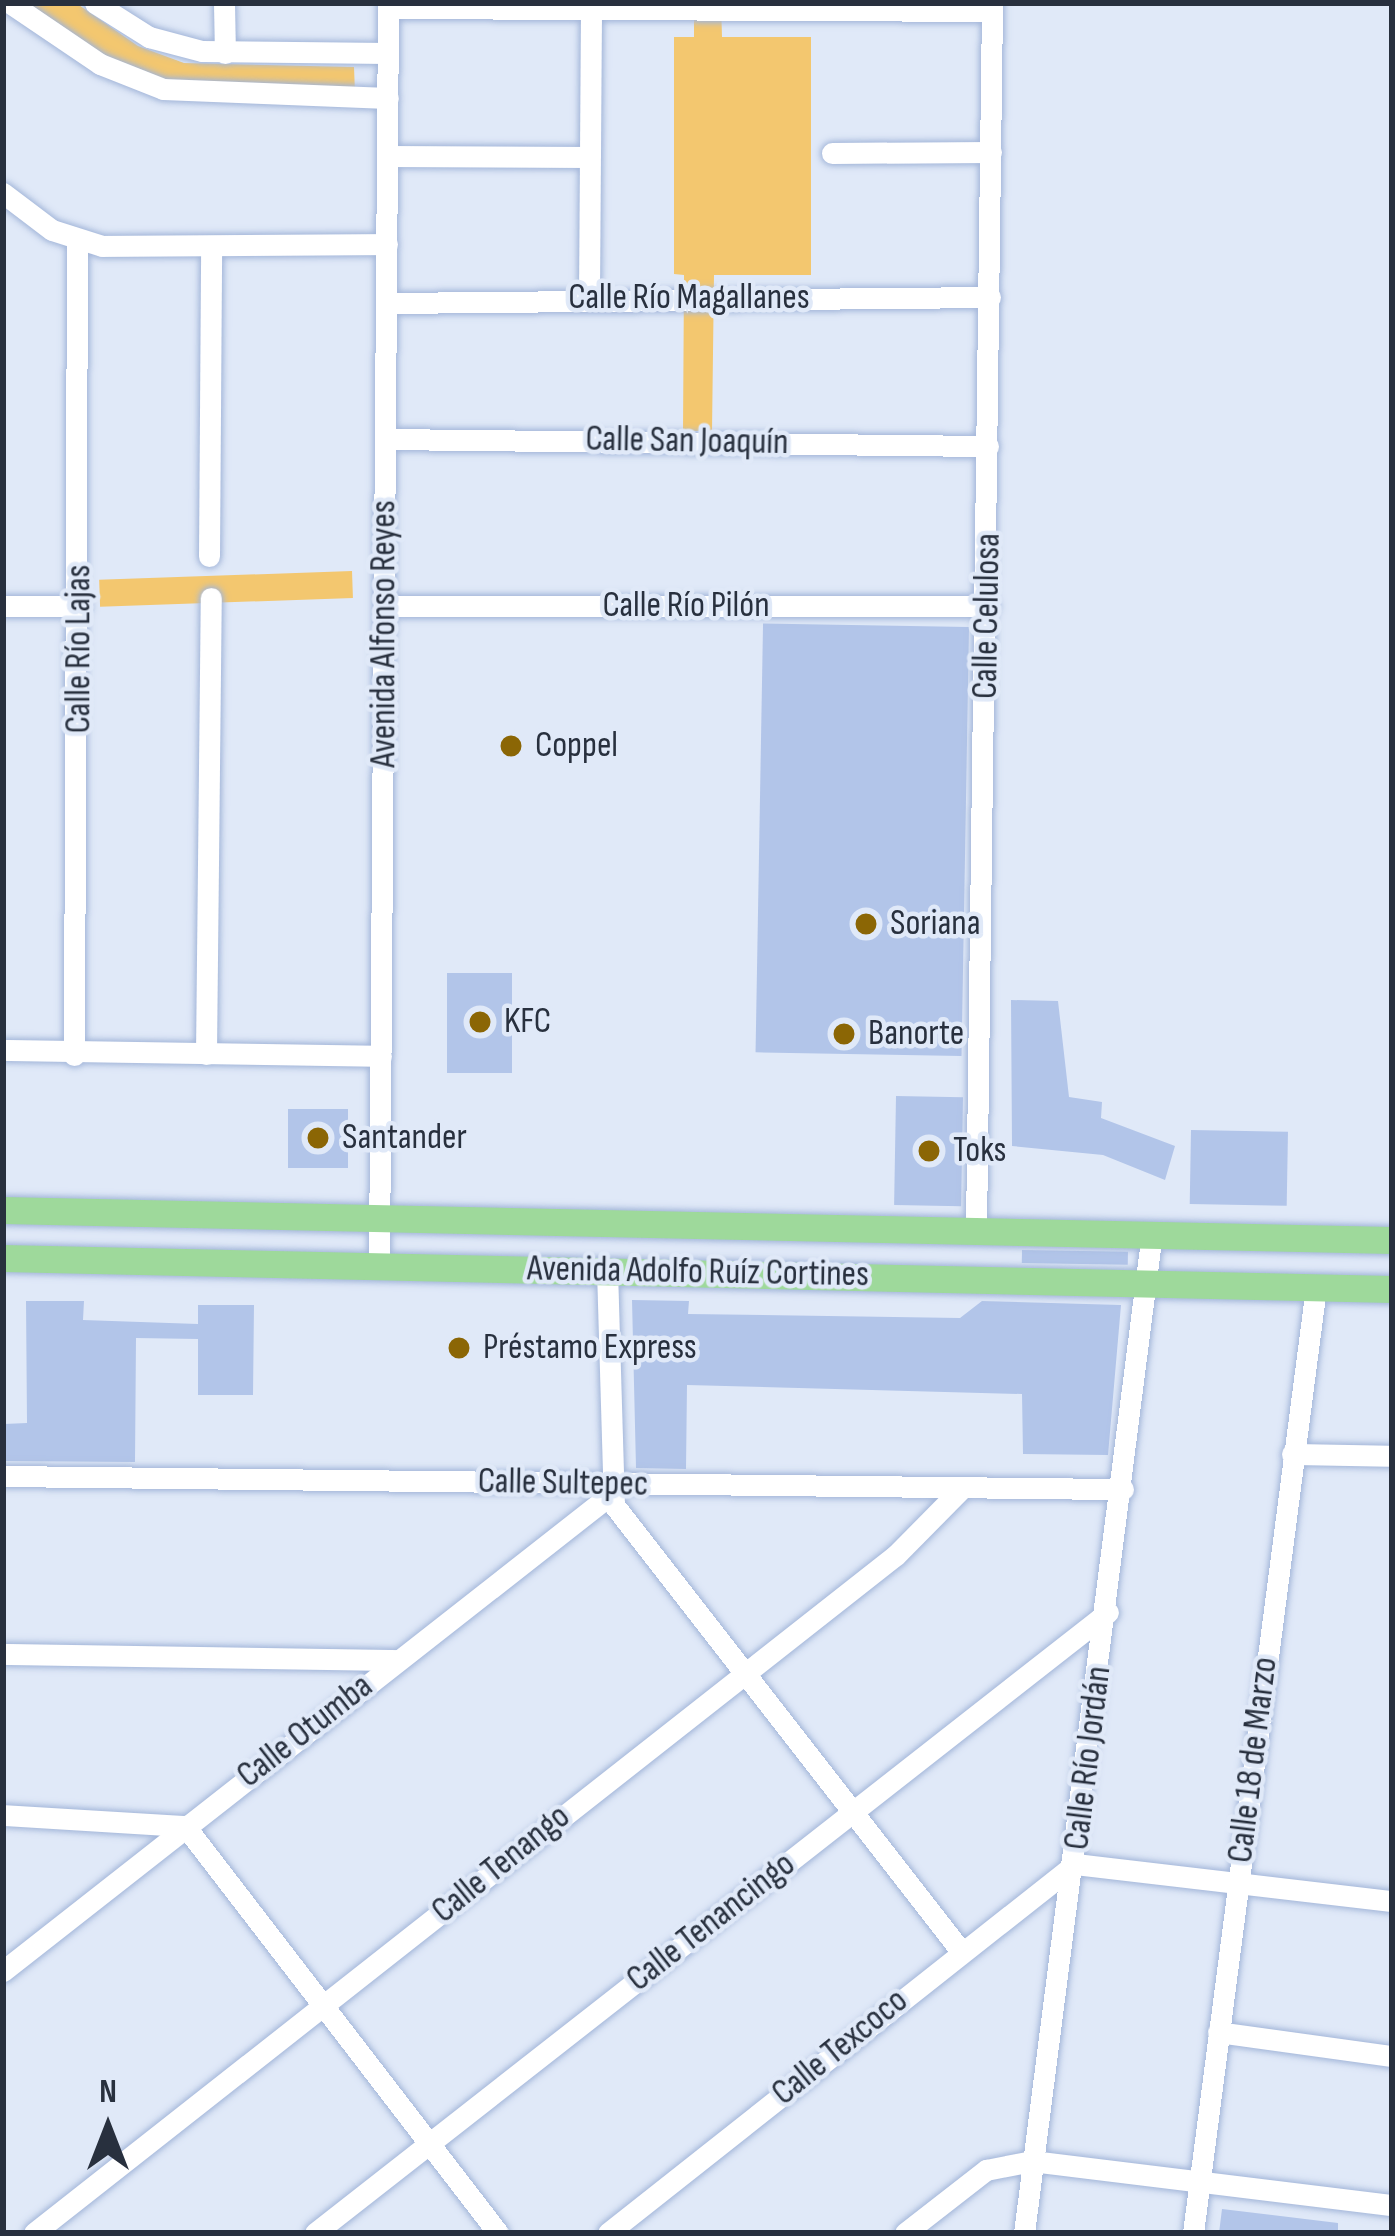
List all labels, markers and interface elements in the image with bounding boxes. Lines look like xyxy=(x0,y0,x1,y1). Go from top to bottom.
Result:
street label: Calle Río Magallanes xyxy=(568,276,810,320)
street label: Calle San Joaquín xyxy=(585,418,789,464)
street label: Avenida Alfonso Reyes xyxy=(362,500,406,768)
street label: Calle Celulosa xyxy=(964,533,1010,699)
street label: Calle Río Lajas xyxy=(57,565,101,733)
street label: Calle Río Pilón xyxy=(602,584,770,628)
place label: Coppel xyxy=(535,724,618,768)
marker: Coppel xyxy=(498,733,524,759)
place label: Soriana xyxy=(890,902,981,946)
marker: Soriana xyxy=(853,911,879,937)
place label: KFC xyxy=(504,1000,551,1044)
marker: KFC xyxy=(467,1009,493,1035)
place label: Banorte xyxy=(868,1012,964,1056)
marker: Banorte xyxy=(831,1021,857,1047)
place label: Santander xyxy=(342,1116,467,1160)
marker: Santander xyxy=(305,1125,331,1151)
place label: Toks xyxy=(953,1129,1006,1173)
marker: Toks xyxy=(916,1138,942,1164)
street label: Avenida Adolfo Ruíz Cortines xyxy=(527,1247,869,1297)
place label: Préstamo Express xyxy=(483,1326,697,1370)
marker: Préstamo Express xyxy=(446,1335,472,1361)
street label: Calle Sultepec xyxy=(477,1460,649,1506)
street label: Calle 18 de Marzo xyxy=(1219,1655,1287,1865)
street label: Calle Río Jordán xyxy=(1055,1664,1121,1852)
street label: Calle Otumba xyxy=(229,1665,381,1797)
street label: Calle Tenango xyxy=(423,1795,579,1933)
street label: Calle Tenancingo xyxy=(618,1843,804,2001)
street label: Calle Texcoco xyxy=(763,1979,917,2115)
north arrow xyxy=(48,2068,168,2188)
text: N xyxy=(99,2072,117,2112)

